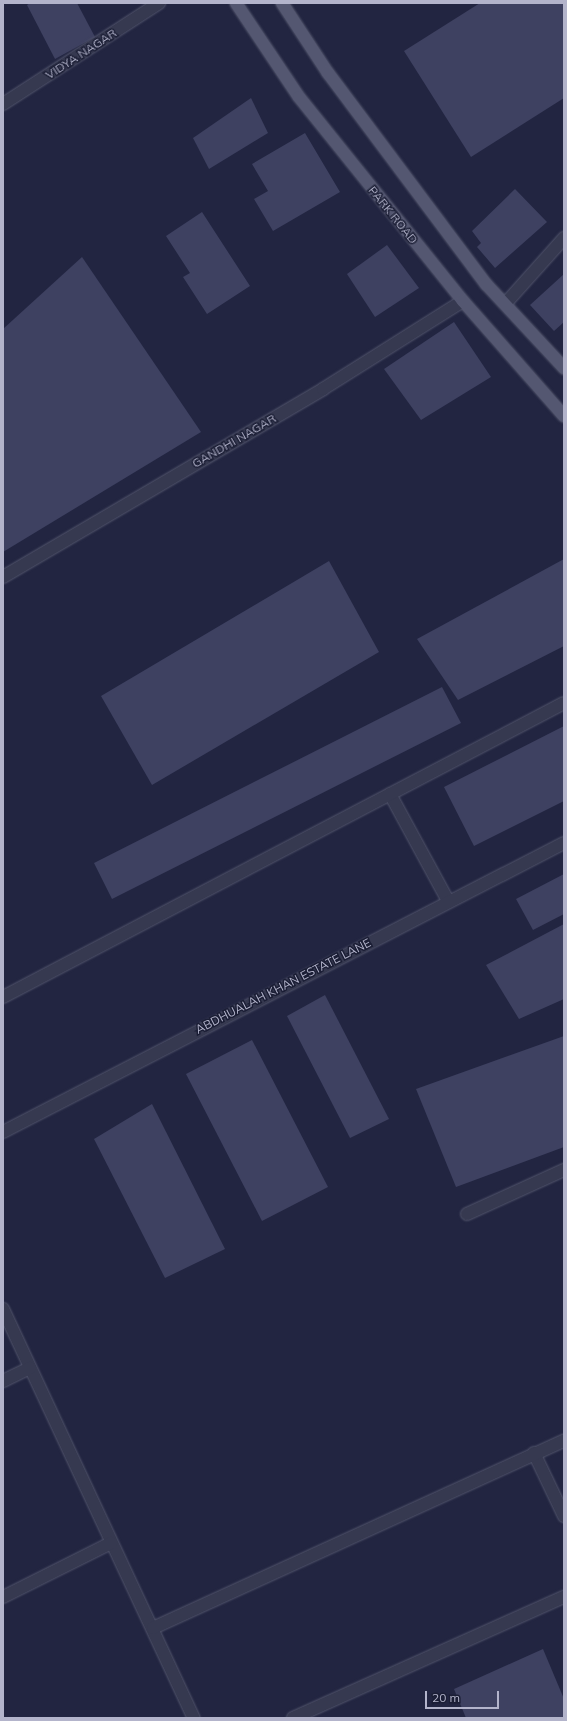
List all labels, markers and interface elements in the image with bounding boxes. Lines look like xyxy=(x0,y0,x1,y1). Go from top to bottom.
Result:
street label: VIDYA NAGAR xyxy=(43,26,119,82)
street label: PARK ROAD xyxy=(365,183,421,247)
street label: GANDHI NAGAR xyxy=(189,411,279,471)
street label: ABDHUALAH KHAN ESTATE LANE xyxy=(193,935,373,1037)
scale bar xyxy=(427,1683,501,1709)
text: 20 m xyxy=(432,1690,460,1705)

